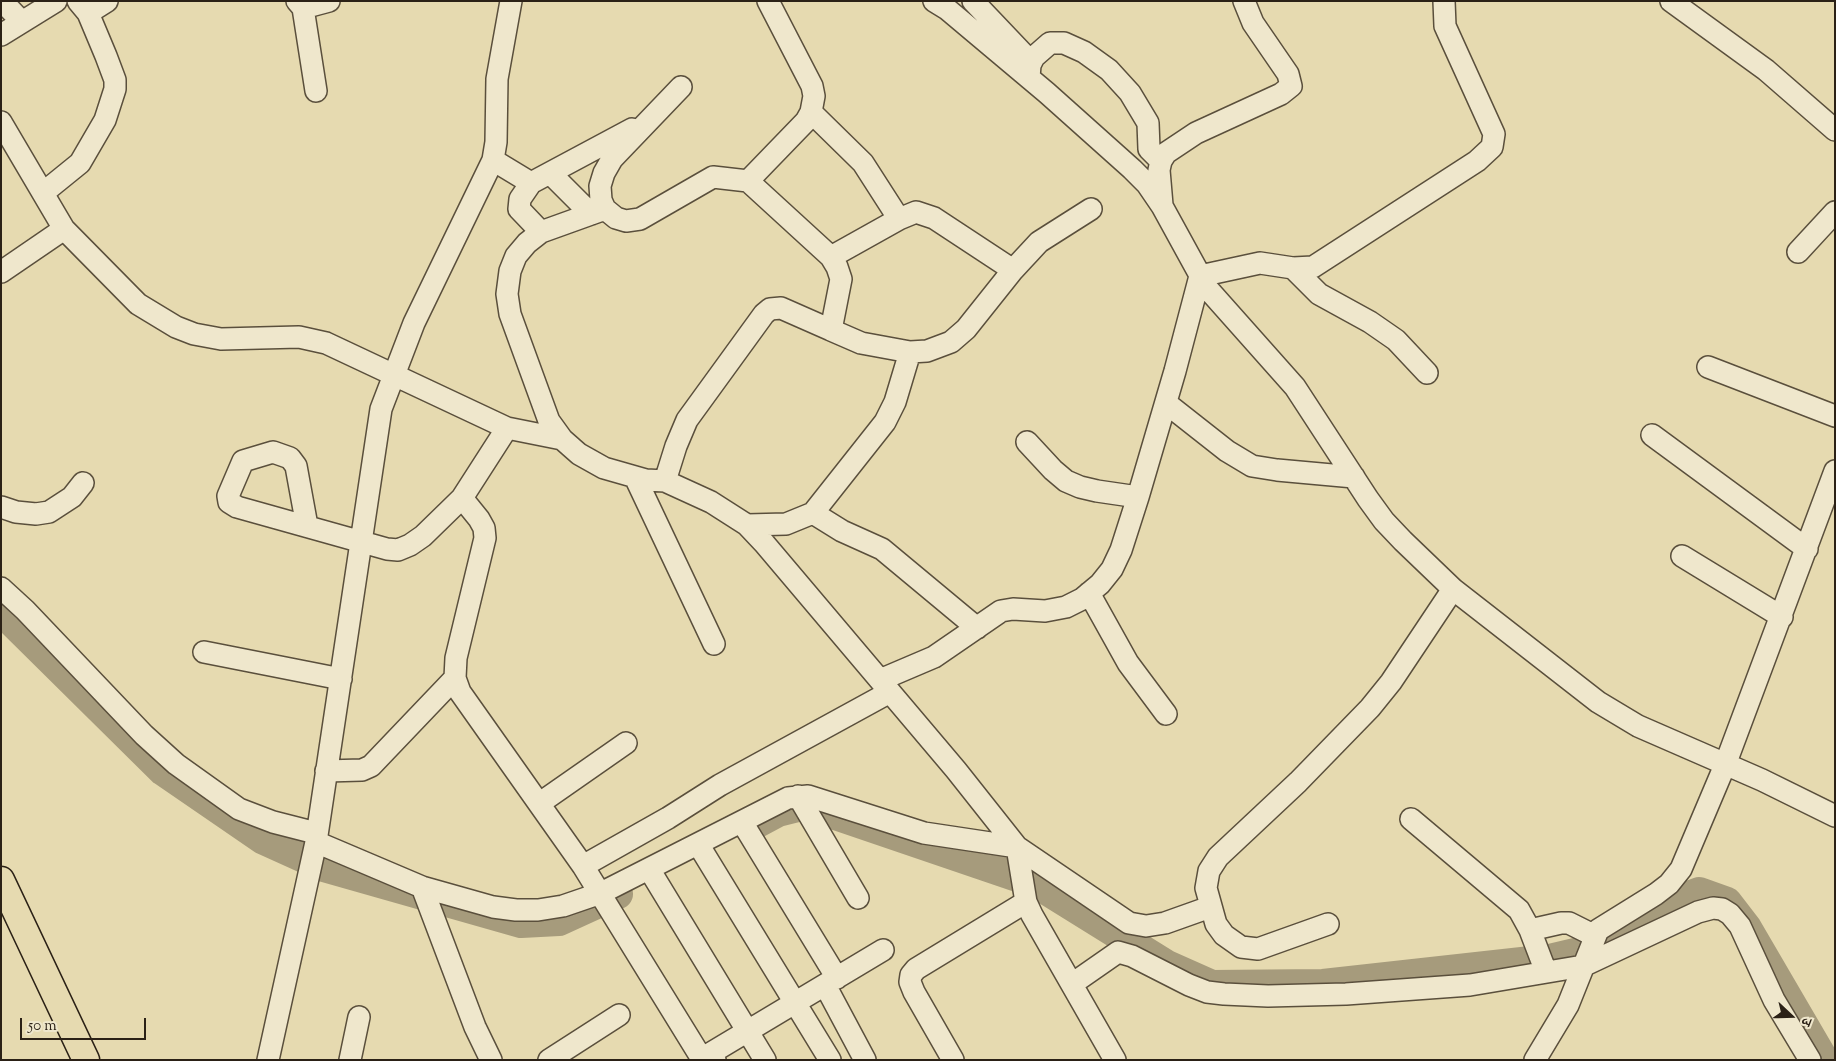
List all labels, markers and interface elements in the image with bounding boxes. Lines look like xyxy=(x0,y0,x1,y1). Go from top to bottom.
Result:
north arrow xyxy=(1766,991,1816,1041)
scale bar xyxy=(22,1008,149,1040)
text: उ xyxy=(1794,1014,1816,1028)
text: 50 m xyxy=(28,1016,57,1037)

